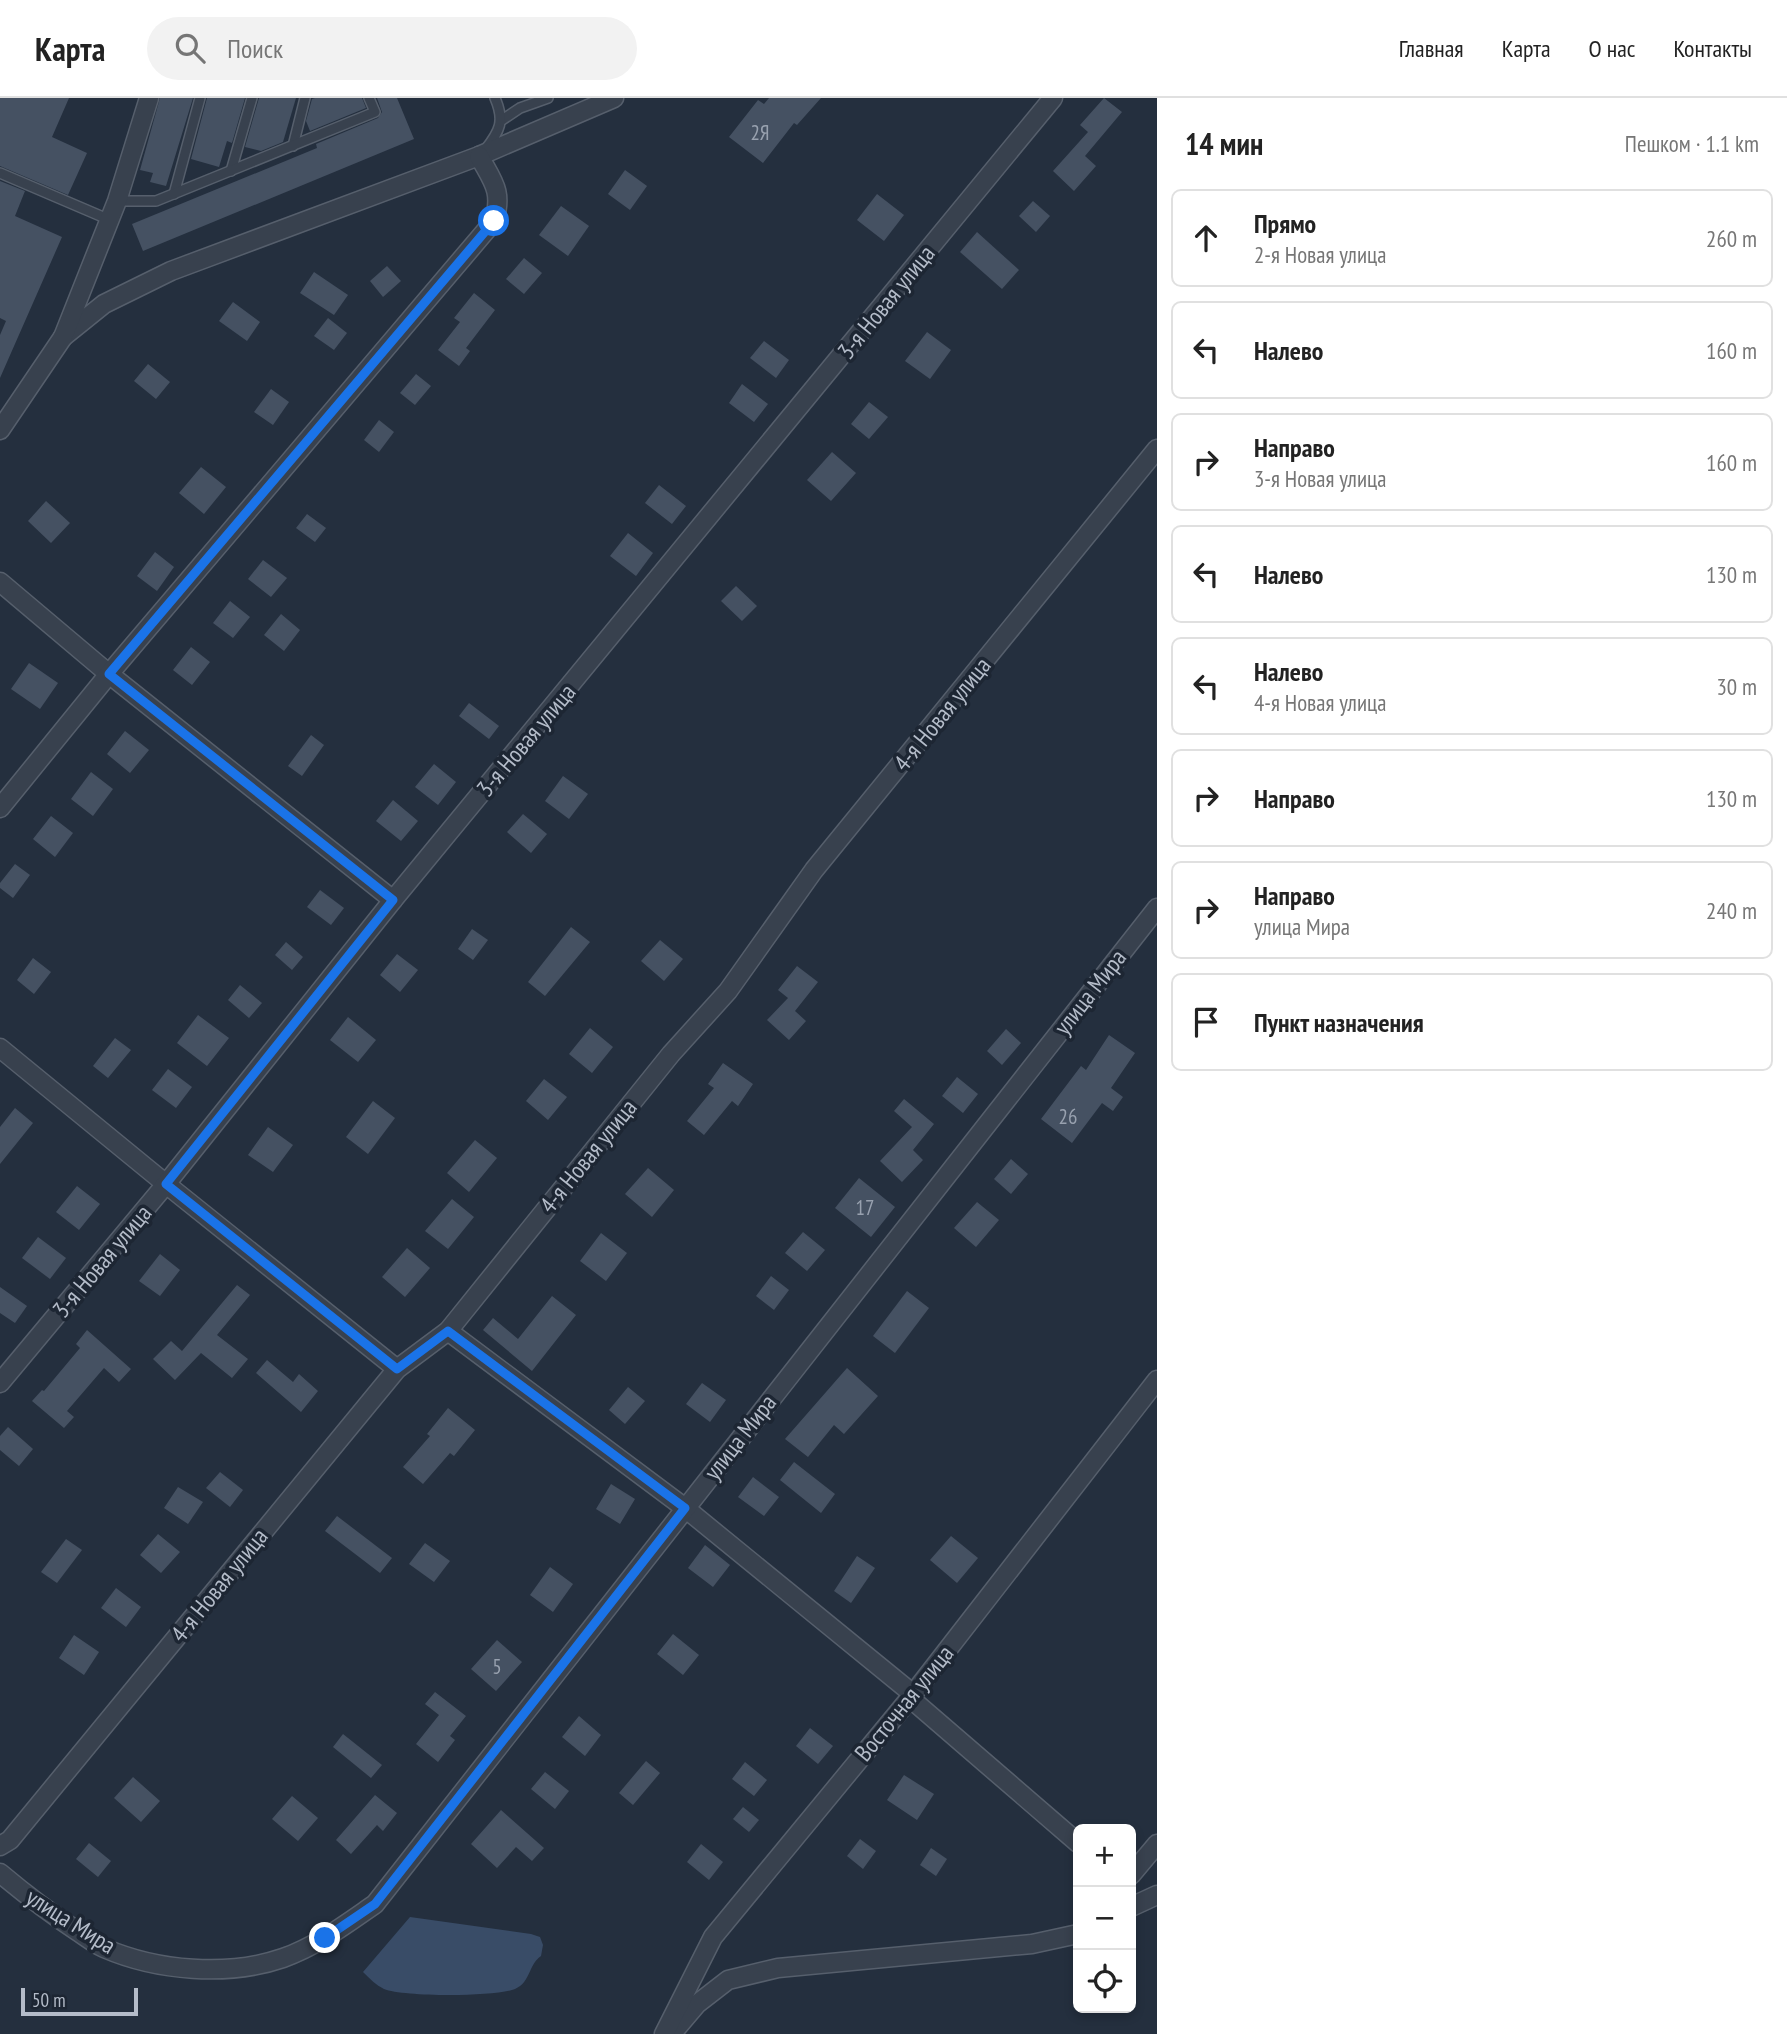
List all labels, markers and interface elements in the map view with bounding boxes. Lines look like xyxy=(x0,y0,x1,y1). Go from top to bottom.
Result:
search box xyxy=(147,17,637,80)
text: Карта xyxy=(35,27,105,70)
icon: search xyxy=(171,29,209,67)
text: Поиск xyxy=(227,32,283,65)
text: Главная xyxy=(1399,33,1464,64)
text: Карта xyxy=(1502,33,1551,64)
text: О нас xyxy=(1589,33,1635,64)
text: Контакты xyxy=(1673,33,1752,64)
house number: 2Я xyxy=(750,119,770,146)
text: 14 мин xyxy=(1185,124,1263,163)
text: Пешком · 1.1 km xyxy=(1625,129,1759,158)
route start xyxy=(478,205,509,236)
text: Прямо xyxy=(1254,207,1316,240)
icon: ahead xyxy=(1187,219,1225,257)
text: 260 m xyxy=(1706,224,1757,253)
street label: 3-я Новая улица xyxy=(830,239,942,365)
text: 2-я Новая улица xyxy=(1254,240,1386,269)
icon: left xyxy=(1187,331,1225,369)
text: Налево xyxy=(1254,334,1323,367)
text: 160 m xyxy=(1706,336,1757,365)
text: Направо xyxy=(1254,431,1335,464)
icon: right xyxy=(1187,443,1225,481)
text: 160 m xyxy=(1706,448,1757,477)
text: 3-я Новая улица xyxy=(1254,464,1386,493)
icon: left xyxy=(1187,555,1225,593)
text: Налево xyxy=(1254,558,1323,591)
text: 130 m xyxy=(1706,560,1757,589)
street label: 4-я Новая улица xyxy=(886,651,998,777)
text: Налево xyxy=(1254,655,1323,688)
icon: left xyxy=(1187,667,1225,705)
text: 30 m xyxy=(1716,672,1757,701)
street label: 3-я Новая улица xyxy=(470,677,582,803)
text: 4-я Новая улица xyxy=(1254,688,1386,717)
icon: right xyxy=(1187,779,1225,817)
text: Направо xyxy=(1254,782,1335,815)
text: 130 m xyxy=(1706,784,1757,813)
text: Направо xyxy=(1254,879,1335,912)
icon: right xyxy=(1187,891,1225,929)
text: 240 m xyxy=(1706,896,1757,925)
text: улица Мира xyxy=(1254,912,1350,941)
street label: улица Мира xyxy=(1047,943,1133,1041)
icon: arrive xyxy=(1187,1003,1225,1041)
text: Пункт назначения xyxy=(1254,1006,1424,1039)
street label: 4-я Новая улица xyxy=(532,1093,644,1219)
house number: 26 xyxy=(1059,1103,1077,1130)
house number: 17 xyxy=(856,1194,874,1221)
street label: 3-я Новая улица xyxy=(46,1198,158,1324)
street label: улица Мира xyxy=(697,1388,783,1486)
street label: 4-я Новая улица xyxy=(163,1522,275,1648)
street label: Восточная улица xyxy=(848,1639,960,1767)
house number: 5 xyxy=(492,1653,502,1680)
map controls xyxy=(1073,1824,1136,2013)
button: + xyxy=(1073,1824,1136,1887)
street label: улица Мира xyxy=(20,1881,122,1961)
button: − xyxy=(1073,1887,1136,1950)
route end xyxy=(309,1922,340,1953)
button: locate xyxy=(1073,1950,1136,2013)
scale bar xyxy=(21,1985,138,2017)
text: 50 m xyxy=(32,1988,66,2012)

